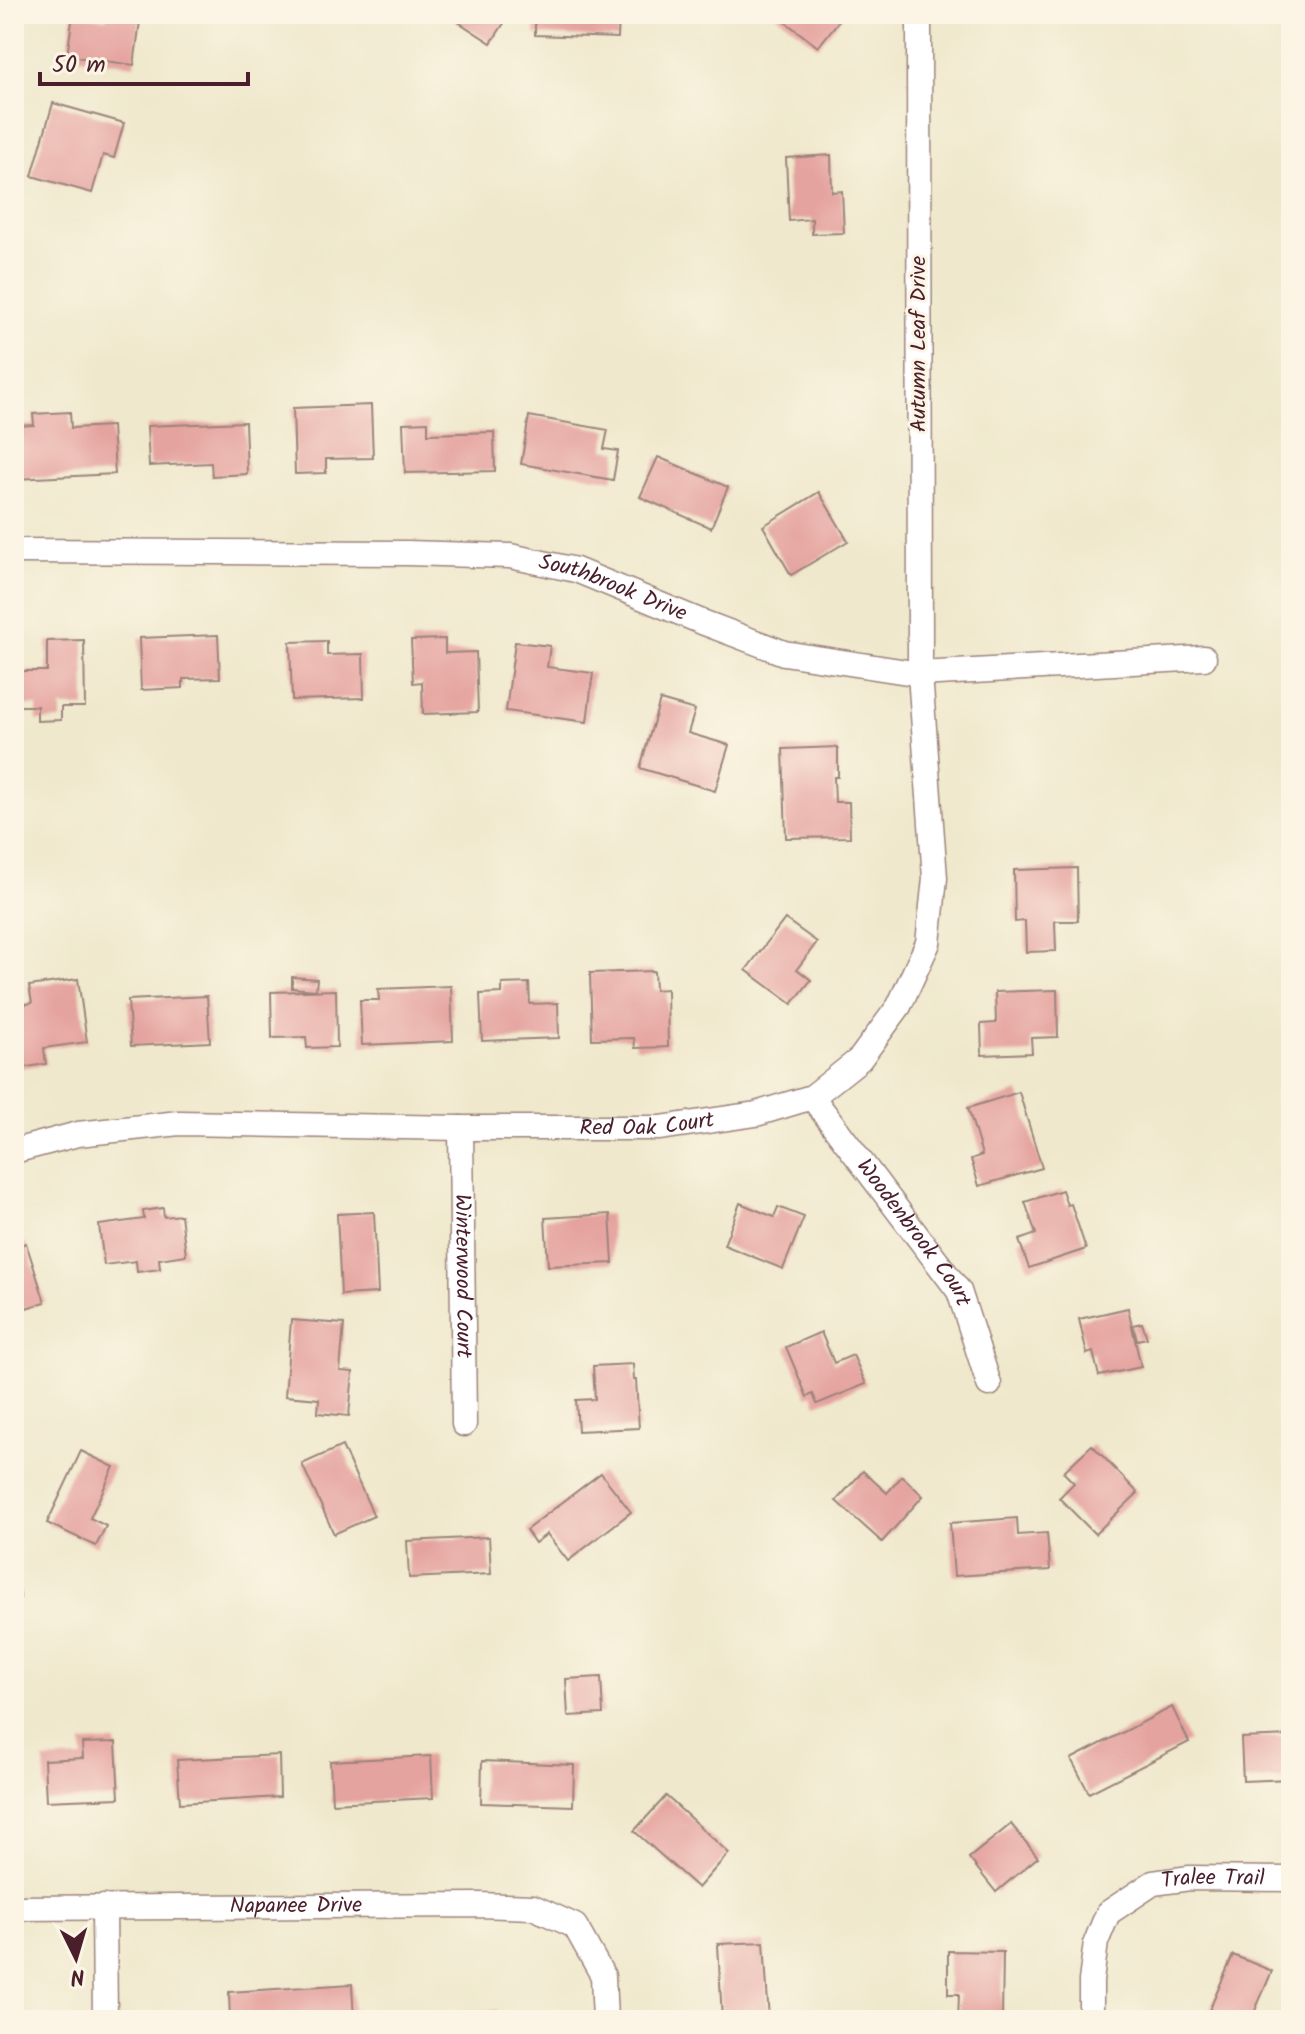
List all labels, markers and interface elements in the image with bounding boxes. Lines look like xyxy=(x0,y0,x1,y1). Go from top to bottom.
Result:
scale bar xyxy=(40,36,248,86)
text: 50 m xyxy=(52,46,106,85)
street label: Autumn Leaf Drive xyxy=(902,256,937,432)
street label: Southbrook Drive xyxy=(535,545,693,632)
street label: Red Oak Court xyxy=(580,1103,717,1146)
street label: Woodenbrook Court xyxy=(847,1151,980,1311)
street label: Winterwood Court xyxy=(444,1194,481,1359)
street label: Tralee Trail xyxy=(1159,1861,1265,1899)
street label: Napanee Drive xyxy=(230,1888,362,1924)
north arrow xyxy=(36,1918,116,1998)
text: N xyxy=(69,1957,86,1993)

